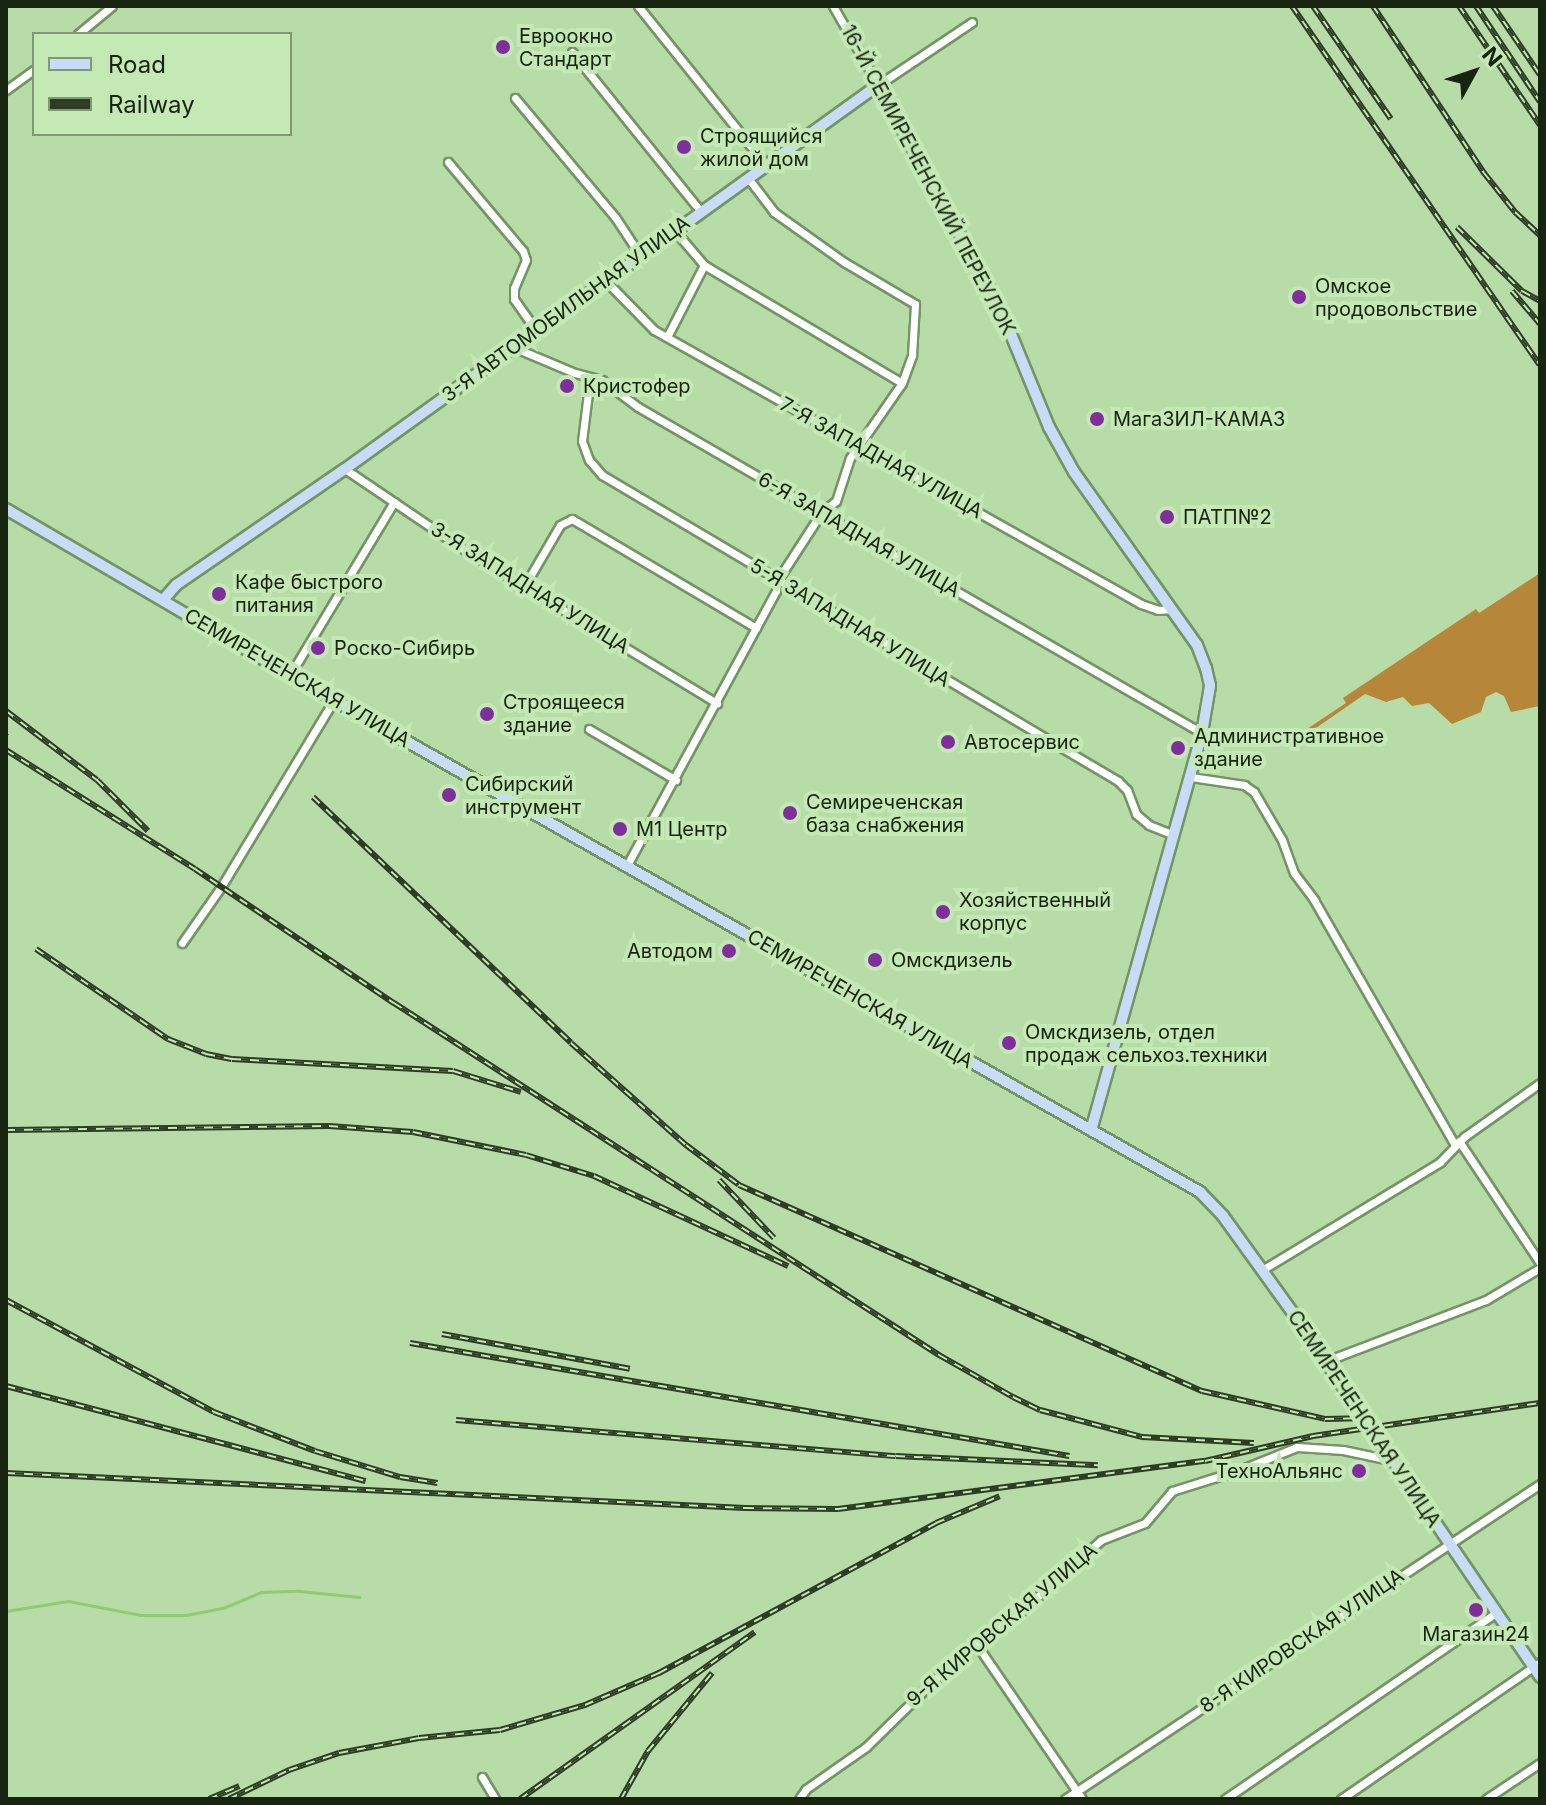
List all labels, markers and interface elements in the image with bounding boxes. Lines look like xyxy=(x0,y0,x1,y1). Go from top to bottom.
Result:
street label: 16-Й СЕМИРЕЧЕНСКИЙ ПЕРЕУЛОК xyxy=(836,21,1020,339)
place label: Евроокно Стандарт xyxy=(519,24,613,71)
legend xyxy=(32,32,292,136)
north arrow xyxy=(1434,32,1514,112)
marker: Евроокно Стандарт xyxy=(494,38,512,56)
text: N xyxy=(1477,42,1508,71)
text: Road xyxy=(108,50,166,79)
text: Railway xyxy=(108,90,195,119)
place label: Строящийся жилой дом xyxy=(700,124,822,171)
marker: Строящийся жилой дом xyxy=(675,138,693,156)
street label: 3-Я АВТОМОБИЛЬНАЯ УЛИЦА xyxy=(437,211,695,407)
place label: Омское продовольствие xyxy=(1315,274,1477,321)
marker: Омское продовольствие xyxy=(1290,288,1308,306)
place label: Кристофер xyxy=(583,374,691,398)
marker: Кристофер xyxy=(558,377,576,395)
street label: 7-Я ЗАПАДНАЯ УЛИЦА xyxy=(775,392,987,524)
place label: МагаЗИЛ-КАМАЗ xyxy=(1113,407,1285,431)
marker: МагаЗИЛ-КАМАЗ xyxy=(1088,410,1106,428)
street label: 6-Я ЗАПАДНАЯ УЛИЦА xyxy=(754,467,964,603)
place label: ПАТП№2 xyxy=(1183,505,1272,529)
marker: ПАТП№2 xyxy=(1158,508,1176,526)
street label: 3-Я ЗАПАДНАЯ УЛИЦА xyxy=(426,517,634,659)
street label: 5-Я ЗАПАДНАЯ УЛИЦА xyxy=(746,554,954,692)
place label: Кафе быстрого питания xyxy=(235,570,383,617)
marker: Кафе быстрого питания xyxy=(210,585,228,603)
street label: СЕМИРЕЧЕНСКАЯ УЛИЦА xyxy=(180,603,414,753)
place label: Роско-Сибирь xyxy=(334,636,475,660)
marker: Роско-Сибирь xyxy=(309,639,327,657)
place label: Строящееся здание xyxy=(503,690,625,737)
marker: Строящееся здание xyxy=(478,705,496,723)
place label: Административное здание xyxy=(1194,724,1384,771)
place label: Автосервис xyxy=(964,730,1080,754)
marker: Автосервис xyxy=(939,733,957,751)
marker: Административное здание xyxy=(1169,739,1187,757)
place label: Сибирский инструмент xyxy=(465,772,581,819)
marker: Сибирский инструмент xyxy=(440,786,458,804)
place label: Семиреченская база снабжения xyxy=(806,790,964,837)
marker: Семиреченская база снабжения xyxy=(781,804,799,822)
place label: М1 Центр xyxy=(636,817,728,841)
marker: М1 Центр xyxy=(611,820,629,838)
place label: Хозяйственный корпус xyxy=(959,888,1111,935)
marker: Хозяйственный корпус xyxy=(934,903,952,921)
street label: СЕМИРЕЧЕНСКАЯ УЛИЦА xyxy=(743,924,977,1074)
place label: Автодом xyxy=(627,939,713,963)
marker: Автодом xyxy=(720,942,738,960)
place label: Омскдизель xyxy=(891,948,1013,972)
marker: Омскдизель xyxy=(866,951,884,969)
place label: Омскдизель, отдел продаж сельхоз.техники xyxy=(1025,1020,1267,1067)
marker: Омскдизель, отдел продаж сельхоз.техники xyxy=(1000,1034,1018,1052)
street label: СЕМИРЕЧЕНСКАЯ УЛИЦА xyxy=(1282,1306,1446,1532)
place label: ТехноАльянс xyxy=(1216,1459,1343,1483)
marker: ТехноАльянс xyxy=(1350,1462,1368,1480)
street label: 9-Я КИРОВСКАЯ УЛИЦА xyxy=(902,1538,1102,1712)
street label: 8-Я КИРОВСКАЯ УЛИЦА xyxy=(1195,1564,1409,1718)
marker: Магазин24 xyxy=(1467,1601,1485,1619)
place label: Магазин24 xyxy=(1422,1622,1530,1646)

